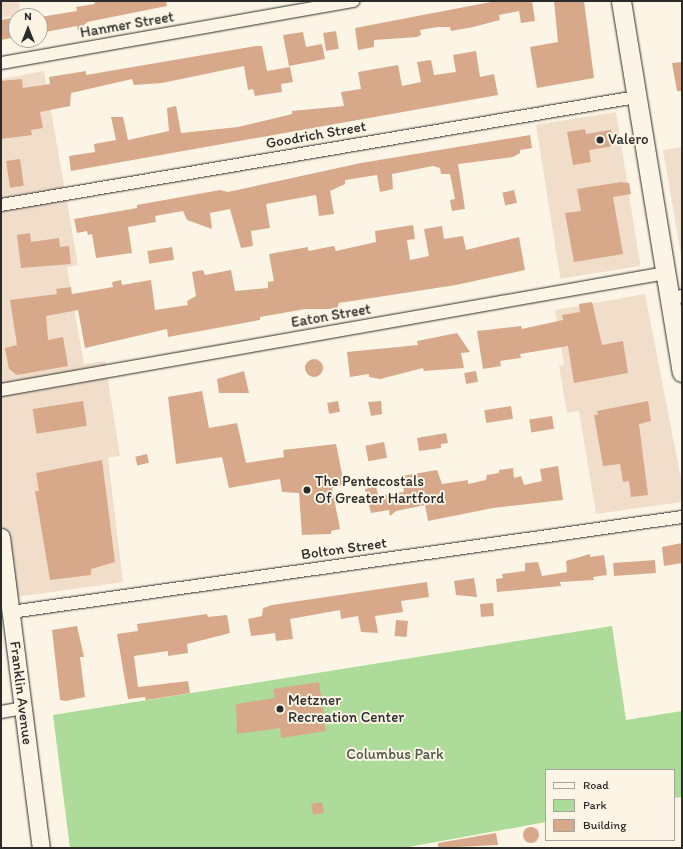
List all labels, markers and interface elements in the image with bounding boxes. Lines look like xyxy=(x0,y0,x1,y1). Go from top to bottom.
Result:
north arrow xyxy=(8,8,48,48)
street label: Hanmer Street xyxy=(79,8,175,42)
text: N xyxy=(24,10,32,23)
street label: Goodrich Street xyxy=(264,117,368,153)
place label: Valero xyxy=(608,131,649,149)
marker: Valero xyxy=(595,135,605,145)
street label: Eaton Street xyxy=(290,300,372,332)
place label: The Pentecostals Of Greater Hartford xyxy=(315,472,445,507)
marker: The Pentecostals Of Greater Hartford xyxy=(302,485,312,495)
street label: Bolton Street xyxy=(300,534,388,564)
street label: Franklin Avenue xyxy=(6,641,36,745)
place label: Metzner Recreation Center xyxy=(288,691,405,726)
marker: Metzner Recreation Center xyxy=(275,704,285,714)
park label: Columbus Park xyxy=(346,746,444,764)
legend xyxy=(545,769,675,841)
text: Road xyxy=(583,778,609,792)
text: Park xyxy=(583,798,607,812)
text: Building xyxy=(583,818,626,832)

